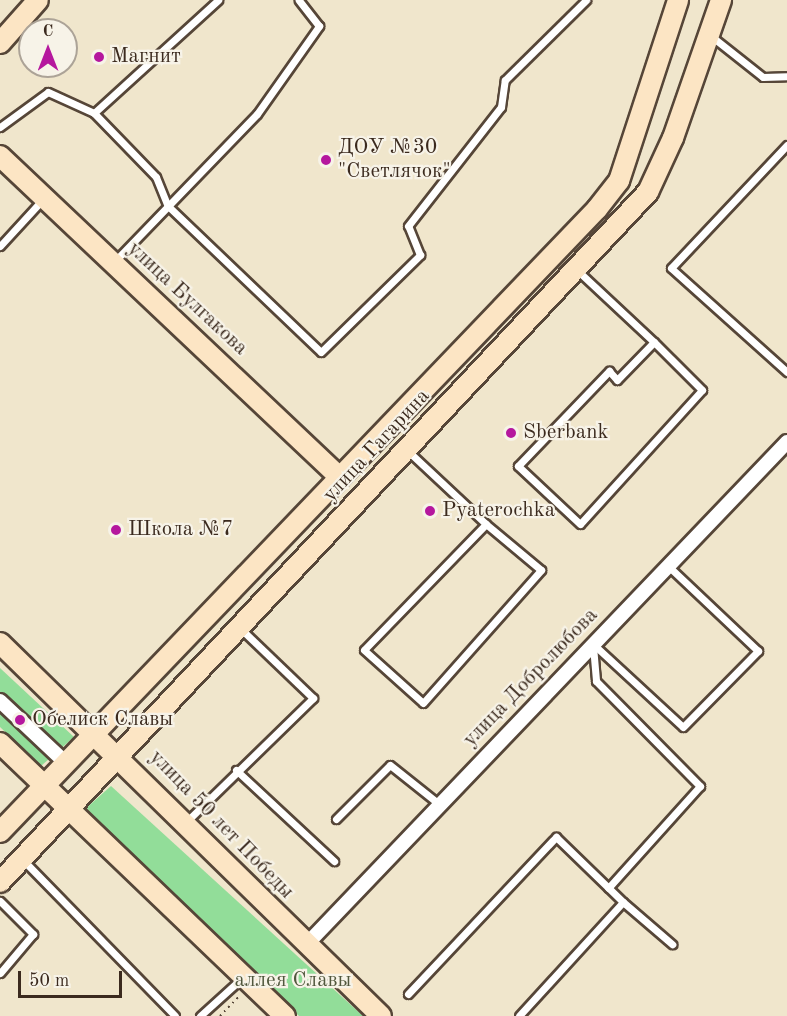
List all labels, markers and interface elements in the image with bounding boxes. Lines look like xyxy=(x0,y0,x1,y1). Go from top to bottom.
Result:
north arrow xyxy=(18,18,78,78)
text: С xyxy=(43,24,53,40)
place label: Магнит xyxy=(111,44,181,70)
marker: Магнит xyxy=(92,50,106,64)
place label: ДОУ №30 "Светлячок" xyxy=(338,135,451,185)
marker: ДОУ №30 "Светлячок" xyxy=(319,153,333,167)
street label: улица Булгакова xyxy=(122,237,252,361)
street label: улица Гагарина xyxy=(318,384,436,508)
place label: Sberbank xyxy=(523,420,608,446)
marker: Sberbank xyxy=(504,426,518,440)
place label: Pyaterochka xyxy=(442,498,555,524)
marker: Pyaterochka xyxy=(423,504,437,518)
place label: Школа №7 xyxy=(128,517,234,543)
marker: Школа №7 xyxy=(109,523,123,537)
street label: улица Добролюбова xyxy=(458,603,604,753)
place label: Обелиск Славы xyxy=(32,707,173,733)
marker: Обелиск Славы xyxy=(13,713,27,727)
street label: улица 50 лет Победы xyxy=(143,745,299,905)
scale bar xyxy=(21,959,124,997)
park label: аллея Славы xyxy=(235,968,351,994)
text: 50 m xyxy=(29,972,69,990)

